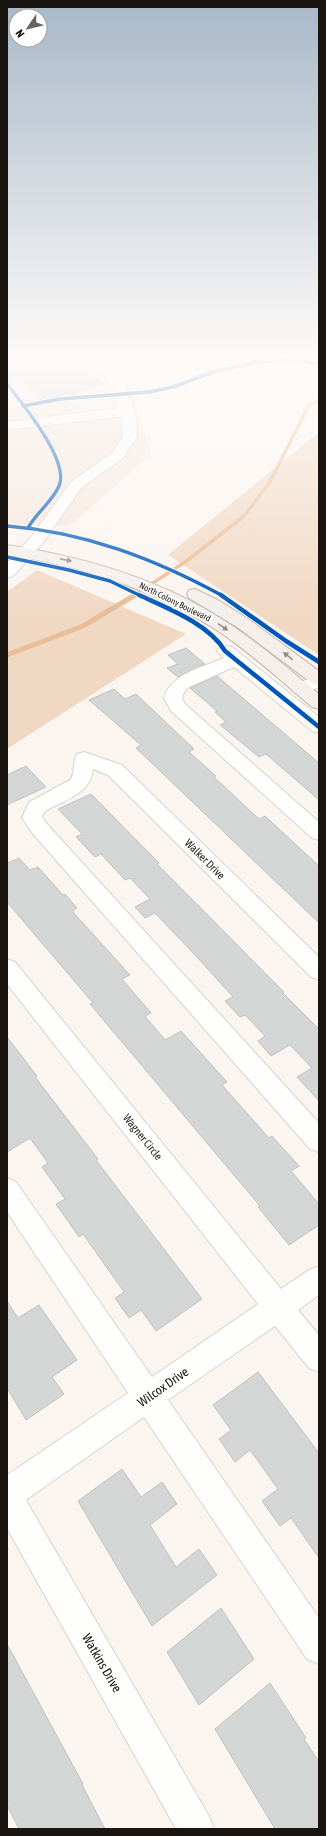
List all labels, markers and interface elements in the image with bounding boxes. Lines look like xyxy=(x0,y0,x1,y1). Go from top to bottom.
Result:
north arrow xyxy=(8,8,48,48)
text: N xyxy=(13,28,27,40)
one-way arrow xyxy=(59,557,72,563)
street label: North Colony Boulevard xyxy=(138,580,212,624)
one-way arrow xyxy=(217,623,228,631)
one-way arrow xyxy=(283,652,294,660)
street label: Walker Drive xyxy=(183,837,227,881)
street label: Wagner Circle xyxy=(121,1112,165,1162)
street label: Wilcox Drive xyxy=(135,1364,191,1410)
street label: Watkins Drive xyxy=(79,1631,125,1695)

